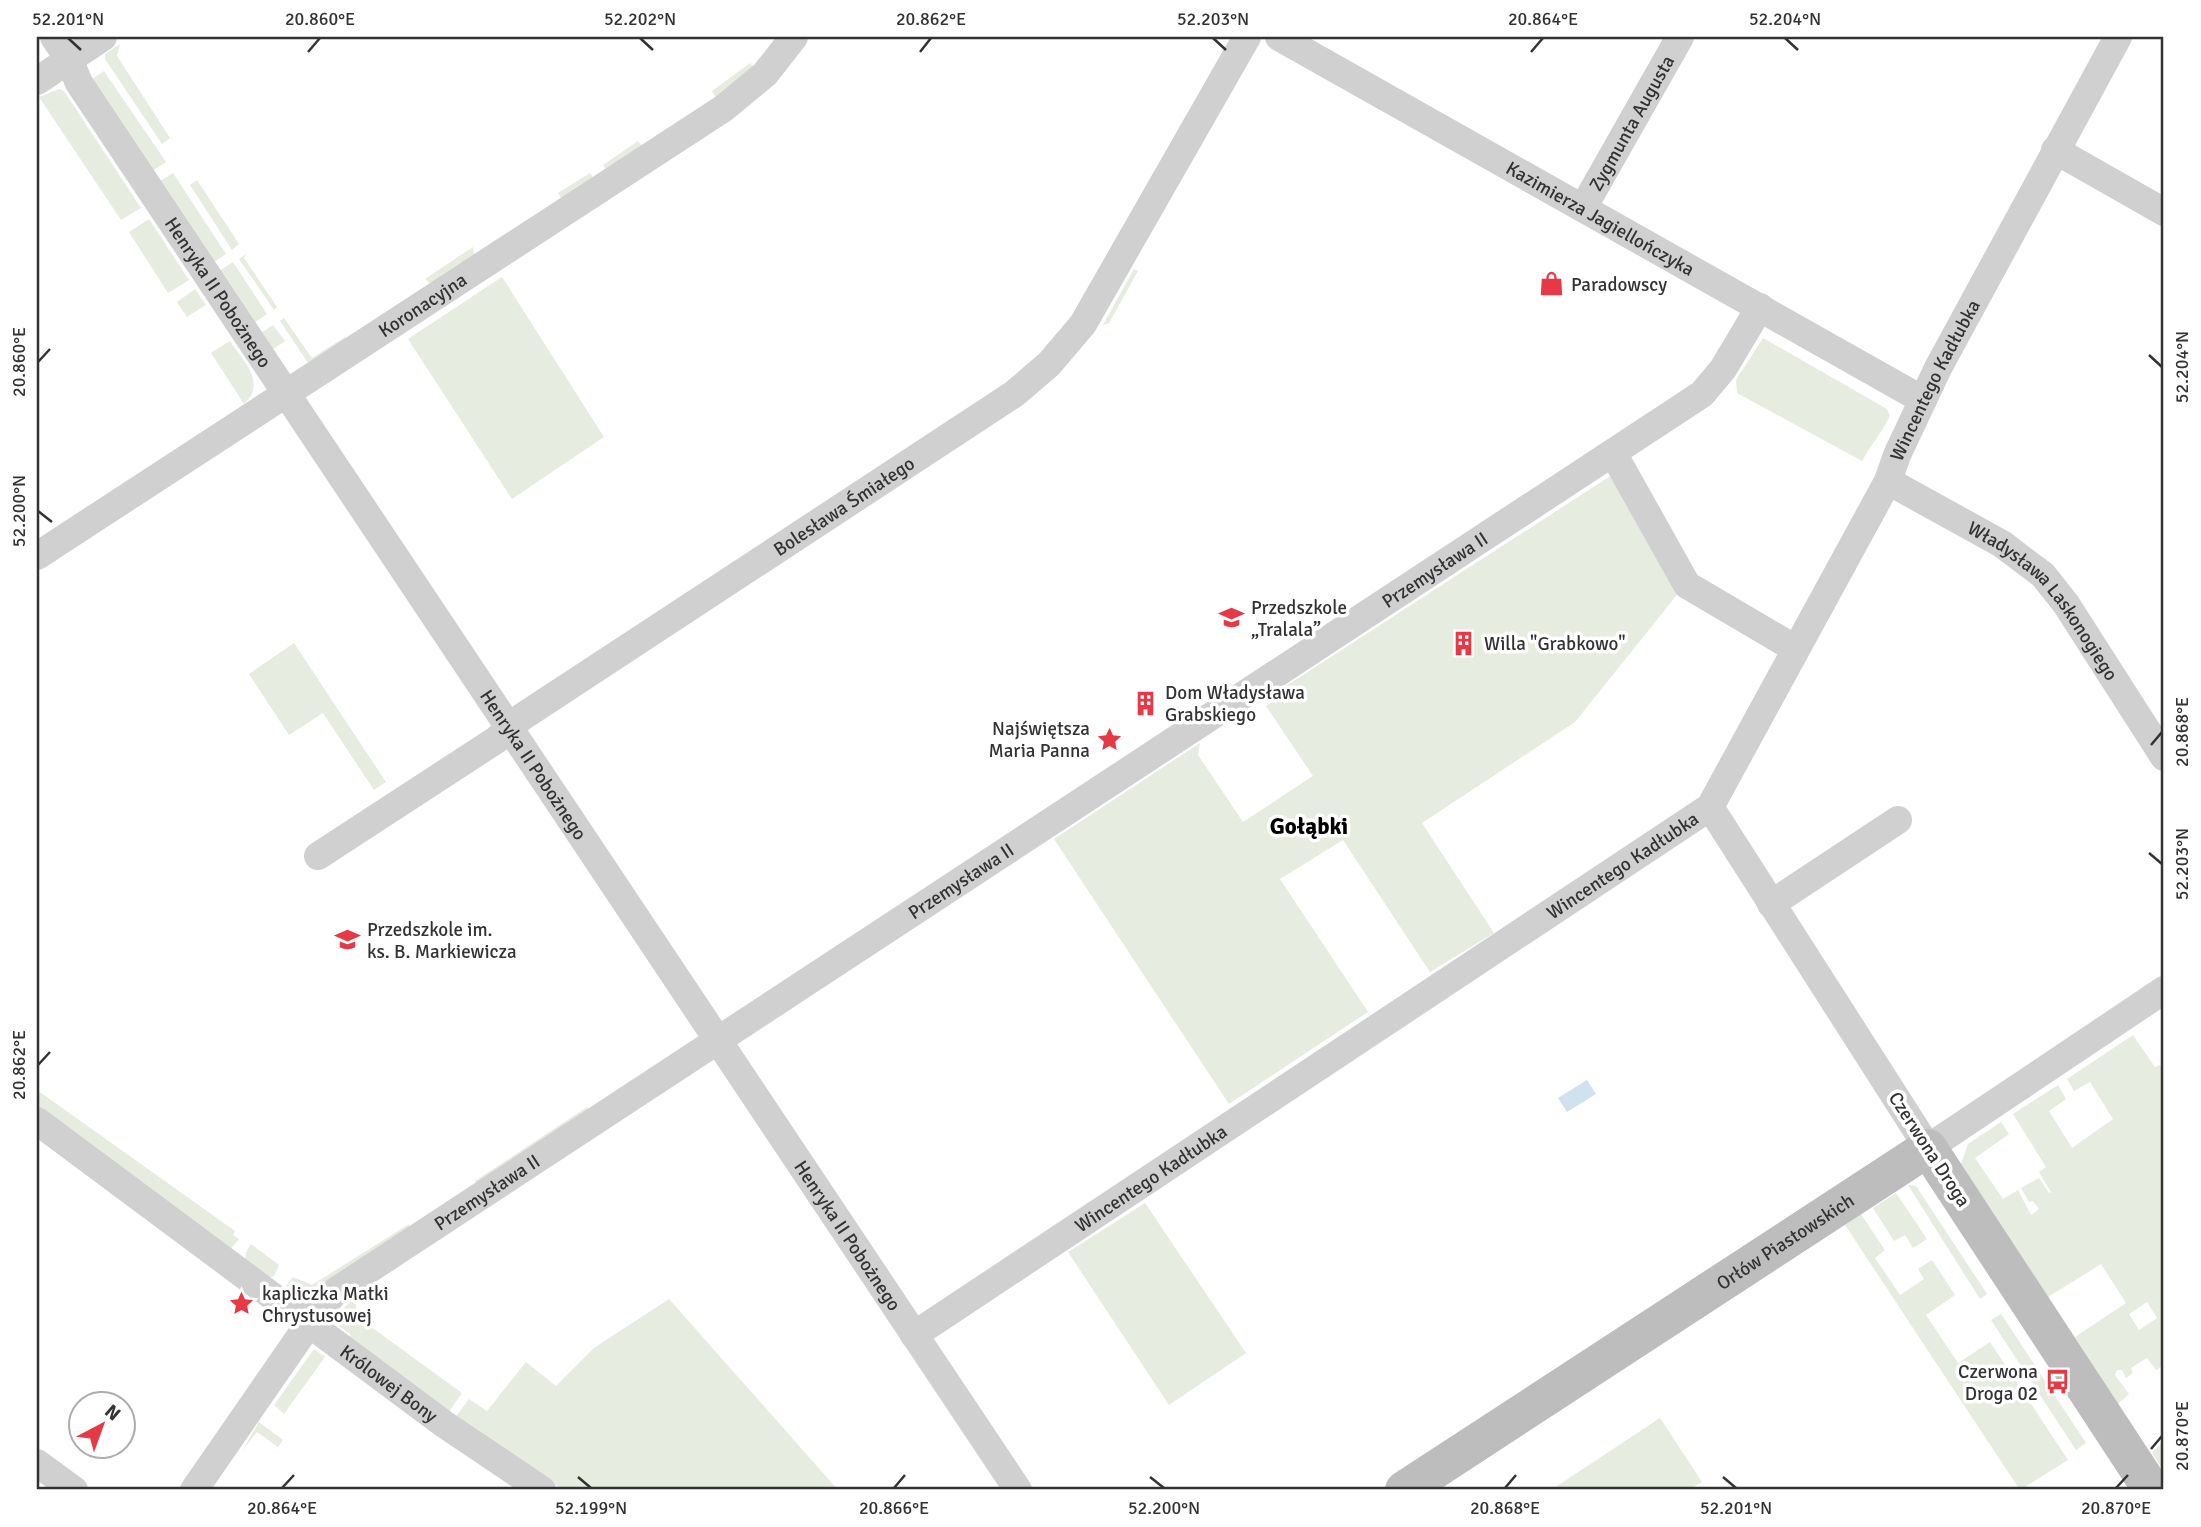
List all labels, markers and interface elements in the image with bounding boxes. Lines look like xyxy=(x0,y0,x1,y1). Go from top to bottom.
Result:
text: 52.201°N xyxy=(32,8,104,30)
text: 20.860°E xyxy=(285,8,355,30)
text: 52.202°N xyxy=(604,8,676,30)
text: 20.862°E xyxy=(896,8,966,30)
text: 52.203°N xyxy=(1177,8,1249,30)
text: 20.864°E xyxy=(1508,8,1578,30)
text: 52.204°N xyxy=(1749,8,1821,30)
street label: Zygmunta Augusta xyxy=(1584,51,1680,195)
street label: Kazimierza Jagiellończyka xyxy=(1501,156,1698,282)
street label: Henryka II Pobożnego xyxy=(159,213,277,373)
street label: Koronacyjna xyxy=(374,268,472,343)
shop icon: Paradowscy xyxy=(1537,270,1565,298)
place label: Paradowscy xyxy=(1571,273,1667,297)
street label: Wincentego Kadłubka xyxy=(1885,296,1986,465)
text: 20.860°E xyxy=(8,327,30,397)
text: 52.204°N xyxy=(2171,331,2193,403)
street label: Bolesława Śmiałego xyxy=(769,452,920,562)
text: 52.200°N xyxy=(8,475,30,547)
street label: Władysława Laskonogiego xyxy=(1963,516,2123,686)
street label: Przemysława II xyxy=(1378,527,1493,614)
place label: Przedszkole „Tralala” xyxy=(1251,596,1347,642)
school or university icon: Przedszkole „Tralala” xyxy=(1217,604,1245,632)
building icon: Willa "Grabkowo" xyxy=(1450,629,1478,657)
place label: Willa "Grabkowo" xyxy=(1484,632,1626,656)
place label: Dom Władysława Grabskiego xyxy=(1165,681,1305,727)
street label: Henryka II Pobożnego xyxy=(474,685,592,845)
building icon: Dom Władysława Grabskiego xyxy=(1131,689,1159,717)
text: 20.868°E xyxy=(2171,697,2193,767)
place label: Najświętsza Maria Panna xyxy=(988,717,1090,763)
place icon: Najświętsza Maria Panna xyxy=(1096,725,1124,753)
street label: Wincentego Kadłubka xyxy=(1542,807,1703,925)
district label: Gołąbki xyxy=(1270,812,1348,841)
text: 52.203°N xyxy=(2171,828,2193,900)
street label: Przemysława II xyxy=(904,838,1019,925)
place label: Przedszkole im. ks. B. Markiewicza xyxy=(367,918,517,964)
school or university icon: Przedszkole im. ks. B. Markiewicza xyxy=(333,926,361,954)
text: 20.862°E xyxy=(8,1030,30,1100)
street label: Czerwona Droga xyxy=(1883,1087,1975,1212)
street label: Wincentego Kadłubka xyxy=(1071,1120,1232,1238)
street label: Przemysława II xyxy=(430,1149,545,1236)
street label: Henryka II Pobożnego xyxy=(788,1156,906,1316)
street label: Orłów Piastowskich xyxy=(1712,1188,1859,1296)
place label: kapliczka Matki Chrystusowej xyxy=(262,1282,389,1328)
place icon: kapliczka Matki Chrystusowej xyxy=(228,1290,256,1318)
street label: Królowej Bony xyxy=(335,1340,442,1428)
place label: Czerwona Droga 02 xyxy=(1958,1360,2038,1406)
bus stop icon: Czerwona Droga 02 xyxy=(2044,1368,2072,1396)
north arrow xyxy=(66,1390,136,1460)
text: N xyxy=(100,1400,125,1426)
text: 20.870°E xyxy=(2171,1401,2193,1471)
text: 20.864°E xyxy=(247,1497,317,1519)
text: 52.199°N xyxy=(555,1497,627,1519)
text: 20.866°E xyxy=(859,1497,929,1519)
text: 52.200°N xyxy=(1128,1497,1200,1519)
text: 20.868°E xyxy=(1470,1497,1540,1519)
text: 52.201°N xyxy=(1700,1497,1772,1519)
text: 20.870°E xyxy=(2081,1497,2151,1519)

